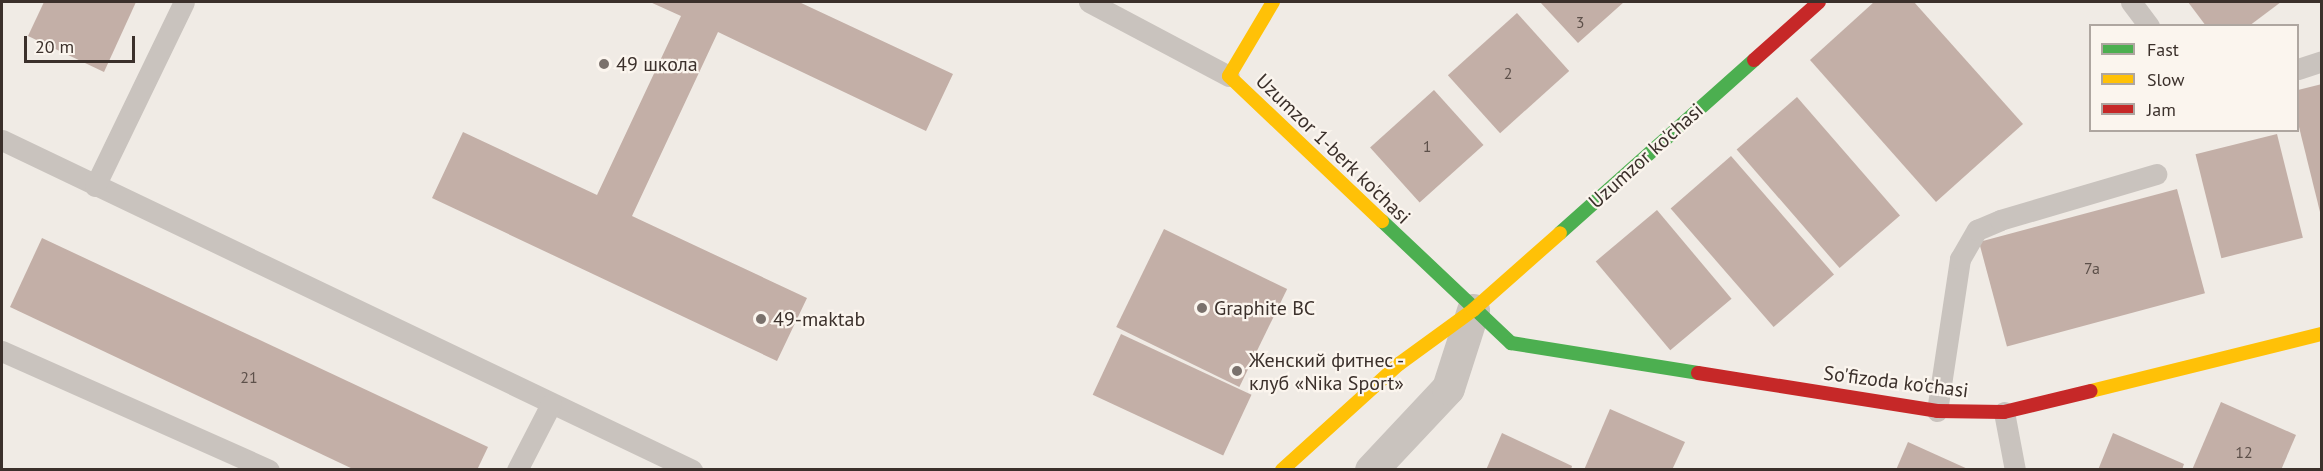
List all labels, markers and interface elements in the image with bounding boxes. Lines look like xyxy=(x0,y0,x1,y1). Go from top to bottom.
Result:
house number: 3 xyxy=(1576,12,1584,32)
scale bar xyxy=(27,24,138,62)
legend xyxy=(2089,24,2299,132)
text: 20 m xyxy=(35,35,74,58)
text: Fast xyxy=(2147,38,2179,61)
place label: 49 школа xyxy=(616,52,698,76)
marker: 49 школа xyxy=(597,57,611,71)
house number: 2 xyxy=(1504,63,1512,83)
text: Slow xyxy=(2147,68,2185,91)
street label: Uzumzor 1-berk ko'chasi xyxy=(1250,69,1416,229)
street label: Uzumzor ko'chasi xyxy=(1584,98,1708,214)
text: Jam xyxy=(2147,98,2176,121)
house number: 1 xyxy=(1423,136,1431,156)
house number: 7a xyxy=(2084,258,2100,278)
place label: Graphite BC xyxy=(1214,296,1315,320)
marker: Graphite BC xyxy=(1195,301,1209,315)
place label: 49-maktab xyxy=(773,307,865,331)
marker: 49-maktab xyxy=(754,312,768,326)
place label: Женский фитнес - клуб «Nika Sport» xyxy=(1249,348,1406,395)
street label: So'fizoda ko'chasi xyxy=(1822,361,1970,403)
marker: Женский фитнес - клуб «Nika Sport» xyxy=(1230,364,1244,378)
house number: 21 xyxy=(240,367,258,387)
house number: 12 xyxy=(2235,442,2253,462)

